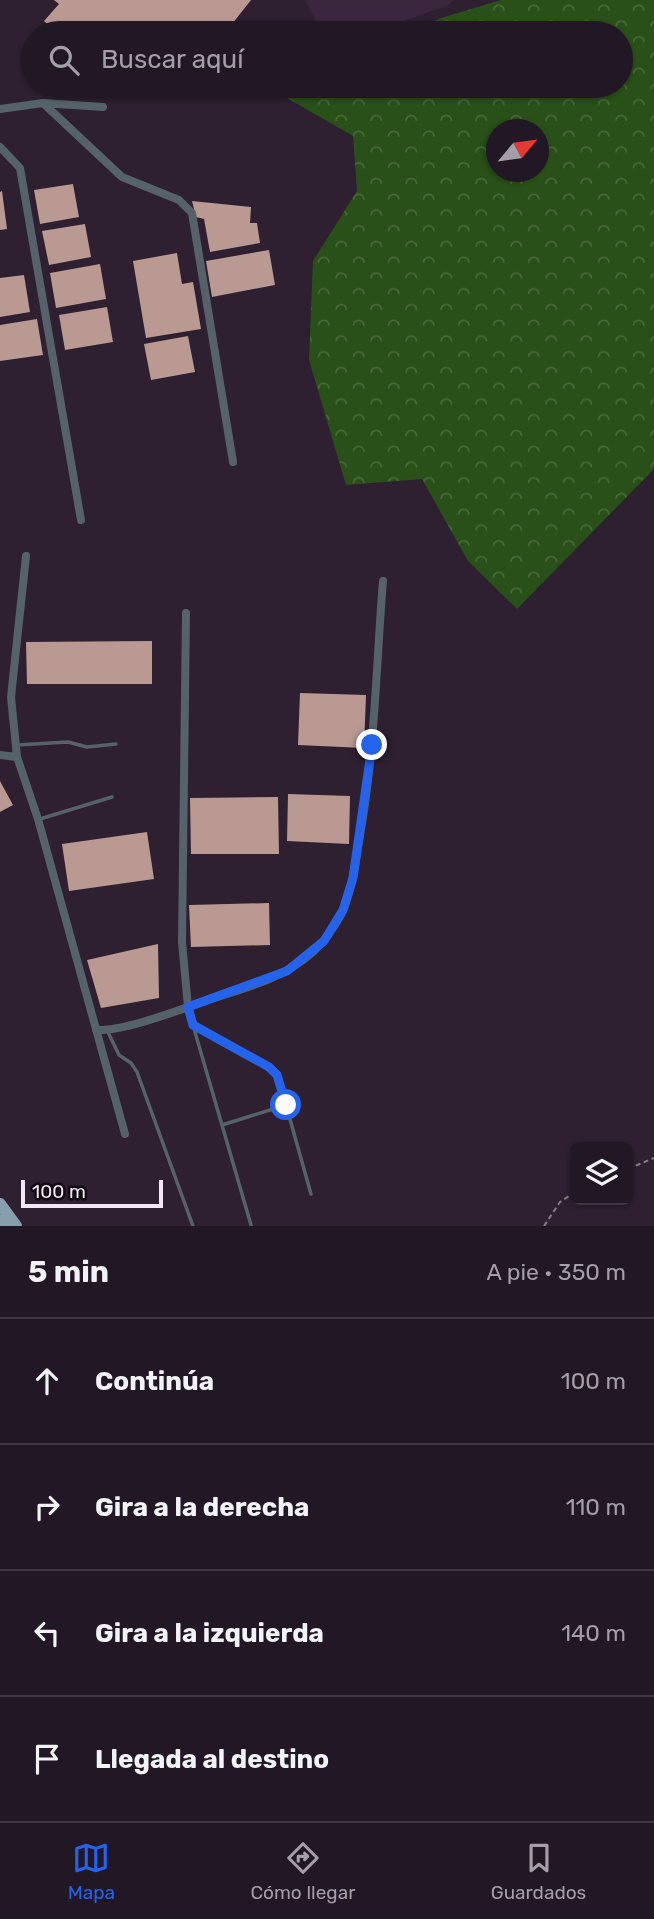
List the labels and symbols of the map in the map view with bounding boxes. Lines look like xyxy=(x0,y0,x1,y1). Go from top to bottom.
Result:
north arrow xyxy=(486,119,549,182)
route end xyxy=(356,729,387,760)
route start xyxy=(270,1089,301,1120)
scale bar xyxy=(21,1177,163,1209)

